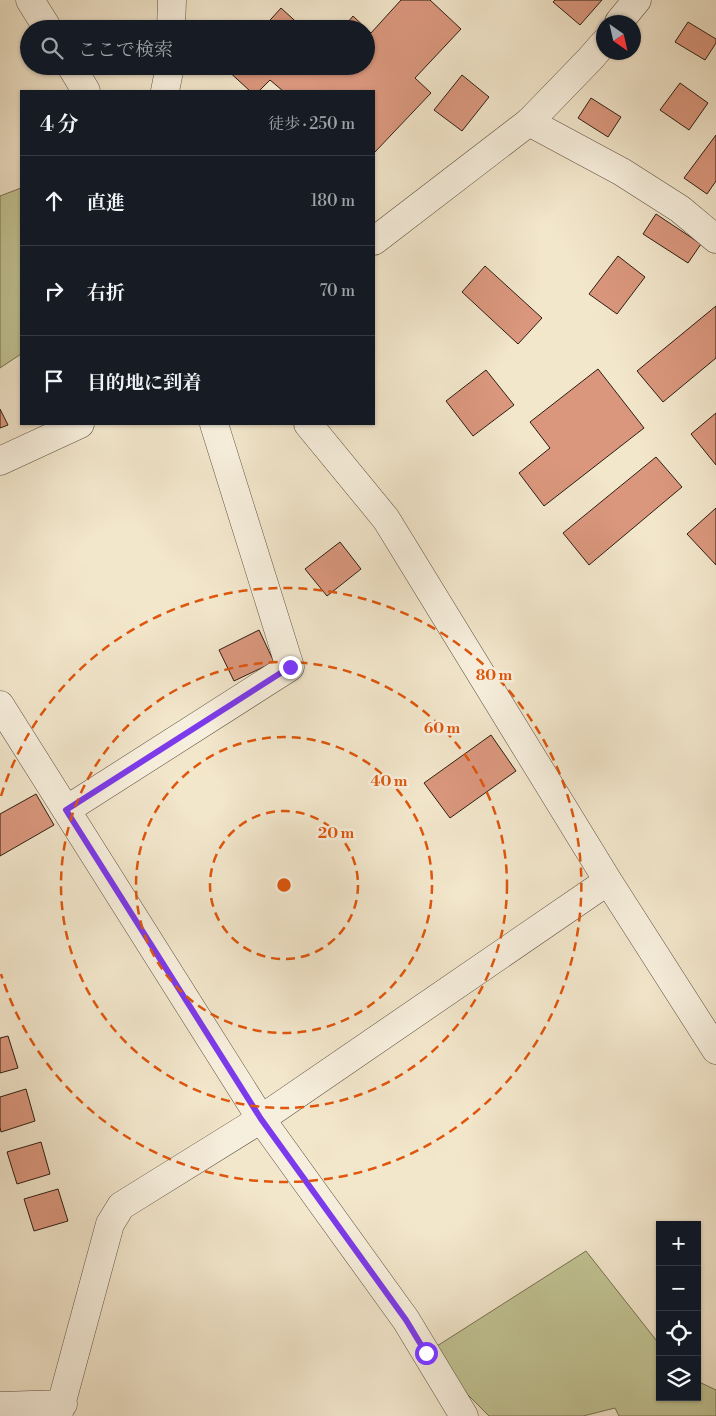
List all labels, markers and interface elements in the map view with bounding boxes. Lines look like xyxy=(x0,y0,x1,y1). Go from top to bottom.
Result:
north arrow xyxy=(596,15,641,60)
search box xyxy=(20,20,375,75)
icon: search xyxy=(38,34,66,62)
text: ここで検索 xyxy=(78,38,173,62)
text: 4 分 xyxy=(40,112,78,138)
text: 徒歩 · 250 m xyxy=(268,114,355,134)
icon: ahead xyxy=(40,187,68,215)
text: 直進 xyxy=(87,191,125,215)
text: 180 m xyxy=(311,191,355,211)
icon: right xyxy=(40,277,68,305)
text: 右折 xyxy=(87,281,125,305)
text: 70 m xyxy=(319,281,355,301)
icon: arrive xyxy=(40,367,68,395)
text: 目的地に到着 xyxy=(87,371,201,395)
route end xyxy=(279,656,302,679)
text: 80 m xyxy=(476,666,513,685)
text: 60 m xyxy=(424,719,461,738)
text: 40 m xyxy=(370,772,408,791)
text: 20 m xyxy=(318,824,355,843)
centre of rings xyxy=(275,876,293,894)
map controls xyxy=(656,1221,701,1401)
button: + xyxy=(656,1221,701,1266)
button: − xyxy=(656,1266,701,1311)
button: locate xyxy=(656,1311,701,1356)
route start xyxy=(415,1342,438,1365)
button: layers xyxy=(656,1356,701,1401)

